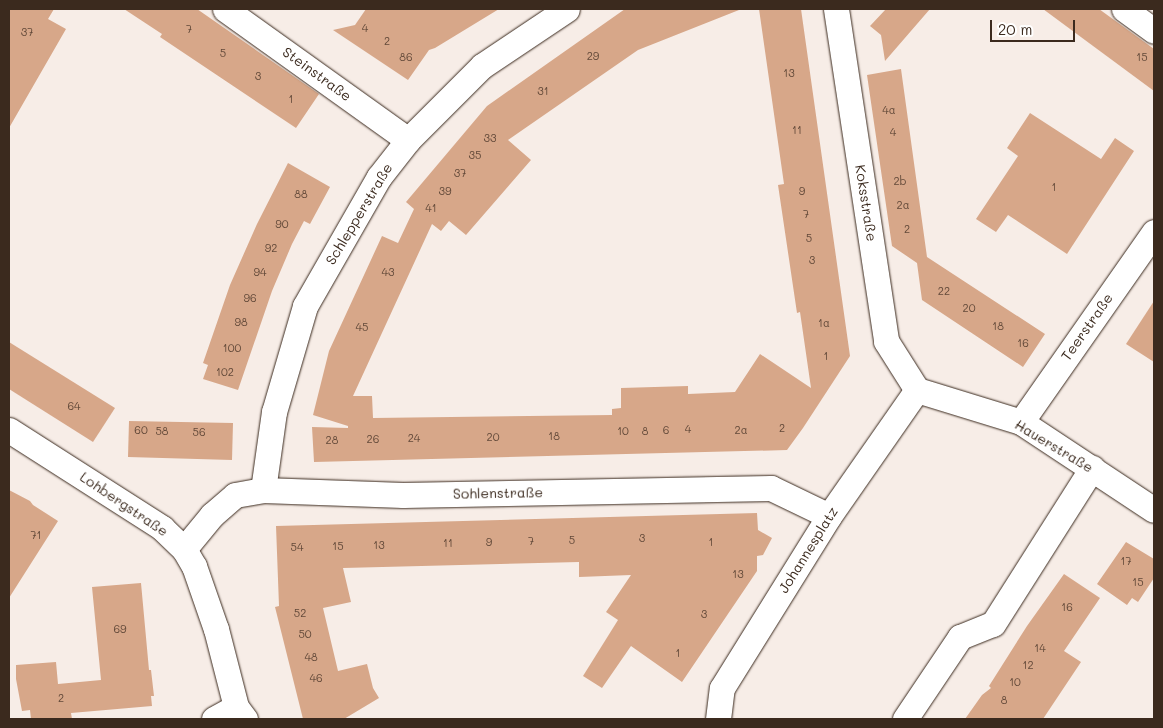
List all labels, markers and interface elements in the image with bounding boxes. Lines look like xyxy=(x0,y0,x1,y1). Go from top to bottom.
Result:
scale bar xyxy=(993,10,1078,42)
text: 20 m xyxy=(998,19,1032,39)
house number: 4 xyxy=(362,21,368,35)
house number: 7 xyxy=(186,22,192,36)
house number: 37 xyxy=(21,25,33,39)
house number: 2 xyxy=(384,34,390,48)
street label: Steinstraße xyxy=(279,43,355,105)
house number: 5 xyxy=(220,46,226,60)
house number: 29 xyxy=(587,49,599,63)
house number: 86 xyxy=(399,50,413,64)
house number: 15 xyxy=(1136,50,1148,64)
house number: 13 xyxy=(783,66,795,80)
house number: 3 xyxy=(255,69,261,83)
house number: 31 xyxy=(537,84,549,98)
house number: 1 xyxy=(289,92,293,106)
house number: 4a xyxy=(882,103,896,117)
house number: 11 xyxy=(792,123,802,137)
house number: 4 xyxy=(890,125,896,139)
house number: 33 xyxy=(484,131,496,145)
house number: 35 xyxy=(469,148,481,162)
street label: Schlepperstraße xyxy=(322,160,396,268)
street label: Koksstraße xyxy=(852,164,880,242)
house number: 37 xyxy=(454,166,466,180)
house number: 2b xyxy=(893,174,907,188)
house number: 1 xyxy=(1052,180,1056,194)
house number: 39 xyxy=(439,184,451,198)
house number: 9 xyxy=(799,184,805,198)
house number: 88 xyxy=(294,187,308,201)
house number: 2a xyxy=(897,198,909,212)
house number: 41 xyxy=(425,201,437,215)
house number: 7 xyxy=(803,207,809,221)
house number: 90 xyxy=(275,217,289,231)
house number: 2 xyxy=(904,222,910,236)
house number: 5 xyxy=(806,231,812,245)
house number: 92 xyxy=(265,241,277,255)
house number: 3 xyxy=(809,253,815,267)
house number: 94 xyxy=(254,265,266,279)
house number: 43 xyxy=(382,265,394,279)
house number: 22 xyxy=(938,284,950,298)
street label: Teerstraße xyxy=(1058,290,1116,364)
house number: 96 xyxy=(243,291,257,305)
house number: 20 xyxy=(963,301,975,315)
house number: 98 xyxy=(234,315,248,329)
house number: 1a xyxy=(818,316,830,330)
house number: 18 xyxy=(992,319,1004,333)
house number: 45 xyxy=(356,320,368,334)
house number: 16 xyxy=(1017,336,1029,350)
house number: 100 xyxy=(223,341,241,355)
house number: 1 xyxy=(824,349,828,363)
house number: 102 xyxy=(216,365,234,379)
house number: 64 xyxy=(67,399,81,413)
street label: Hauerstraße xyxy=(1012,416,1096,476)
house number: 2 xyxy=(779,421,785,435)
house number: 4 xyxy=(685,422,691,436)
house number: 60 xyxy=(134,423,148,437)
house number: 6 xyxy=(663,423,669,437)
house number: 2a xyxy=(735,423,747,437)
house number: 58 xyxy=(155,424,169,438)
house number: 10 xyxy=(617,424,629,438)
house number: 8 xyxy=(642,424,648,438)
house number: 56 xyxy=(192,425,206,439)
house number: 18 xyxy=(548,429,560,443)
house number: 20 xyxy=(487,430,499,444)
house number: 24 xyxy=(408,431,420,445)
house number: 26 xyxy=(367,432,379,446)
house number: 28 xyxy=(326,433,338,447)
street label: Lohbergstraße xyxy=(77,468,171,540)
street label: Sohlenstraße xyxy=(453,484,543,502)
street label: Johannesplatz xyxy=(775,504,841,596)
house number: 71 xyxy=(30,528,42,542)
house number: 3 xyxy=(639,531,645,545)
house number: 5 xyxy=(569,533,575,547)
house number: 7 xyxy=(528,534,534,548)
house number: 9 xyxy=(486,535,492,549)
house number: 1 xyxy=(709,535,713,549)
house number: 11 xyxy=(443,536,453,550)
house number: 13 xyxy=(373,538,385,552)
house number: 15 xyxy=(332,539,344,553)
house number: 54 xyxy=(291,540,303,554)
house number: 17 xyxy=(1120,554,1132,568)
house number: 13 xyxy=(732,567,744,581)
house number: 15 xyxy=(1132,575,1144,589)
house number: 16 xyxy=(1061,600,1073,614)
house number: 52 xyxy=(294,606,306,620)
house number: 3 xyxy=(701,607,707,621)
house number: 69 xyxy=(113,622,127,636)
house number: 50 xyxy=(298,627,312,641)
house number: 14 xyxy=(1034,641,1046,655)
house number: 1 xyxy=(676,646,680,660)
house number: 48 xyxy=(304,650,318,664)
house number: 12 xyxy=(1022,658,1034,672)
house number: 46 xyxy=(309,671,323,685)
house number: 10 xyxy=(1009,675,1021,689)
house number: 2 xyxy=(58,691,64,705)
house number: 8 xyxy=(1001,693,1007,707)

